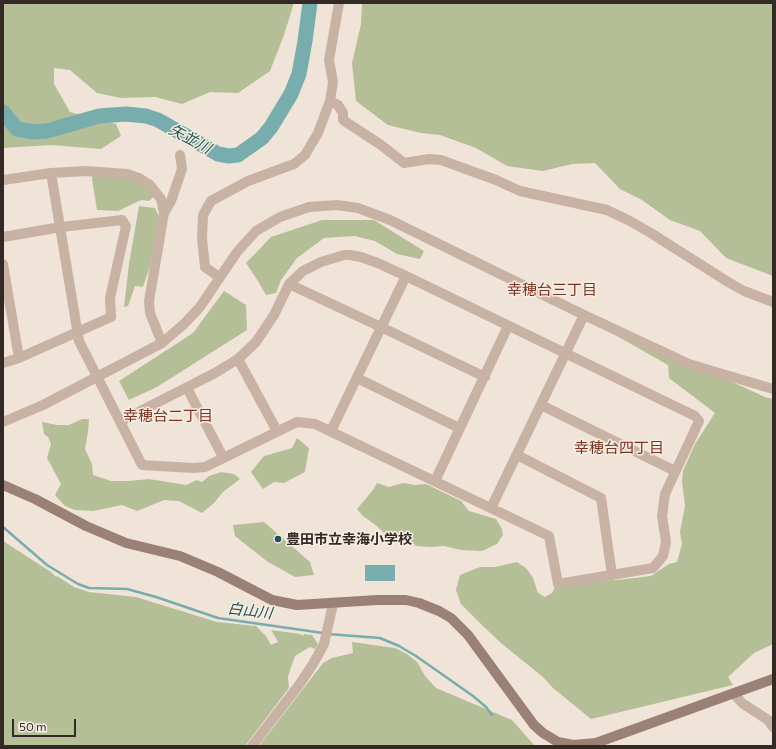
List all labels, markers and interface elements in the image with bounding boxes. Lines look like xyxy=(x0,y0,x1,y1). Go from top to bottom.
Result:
water label: 矢並川 xyxy=(166,120,214,158)
district label: 幸穂台三丁目 xyxy=(507,281,597,299)
district label: 幸穂台二丁目 xyxy=(123,407,213,425)
district label: 幸穂台四丁目 xyxy=(574,439,664,457)
place label: 豊田市立幸海小学校 xyxy=(286,531,412,547)
marker: 豊田市立幸海小学校 xyxy=(273,534,283,544)
water label: 白山川 xyxy=(227,599,273,623)
scale bar xyxy=(14,711,78,737)
text: 50 m xyxy=(19,719,47,733)

